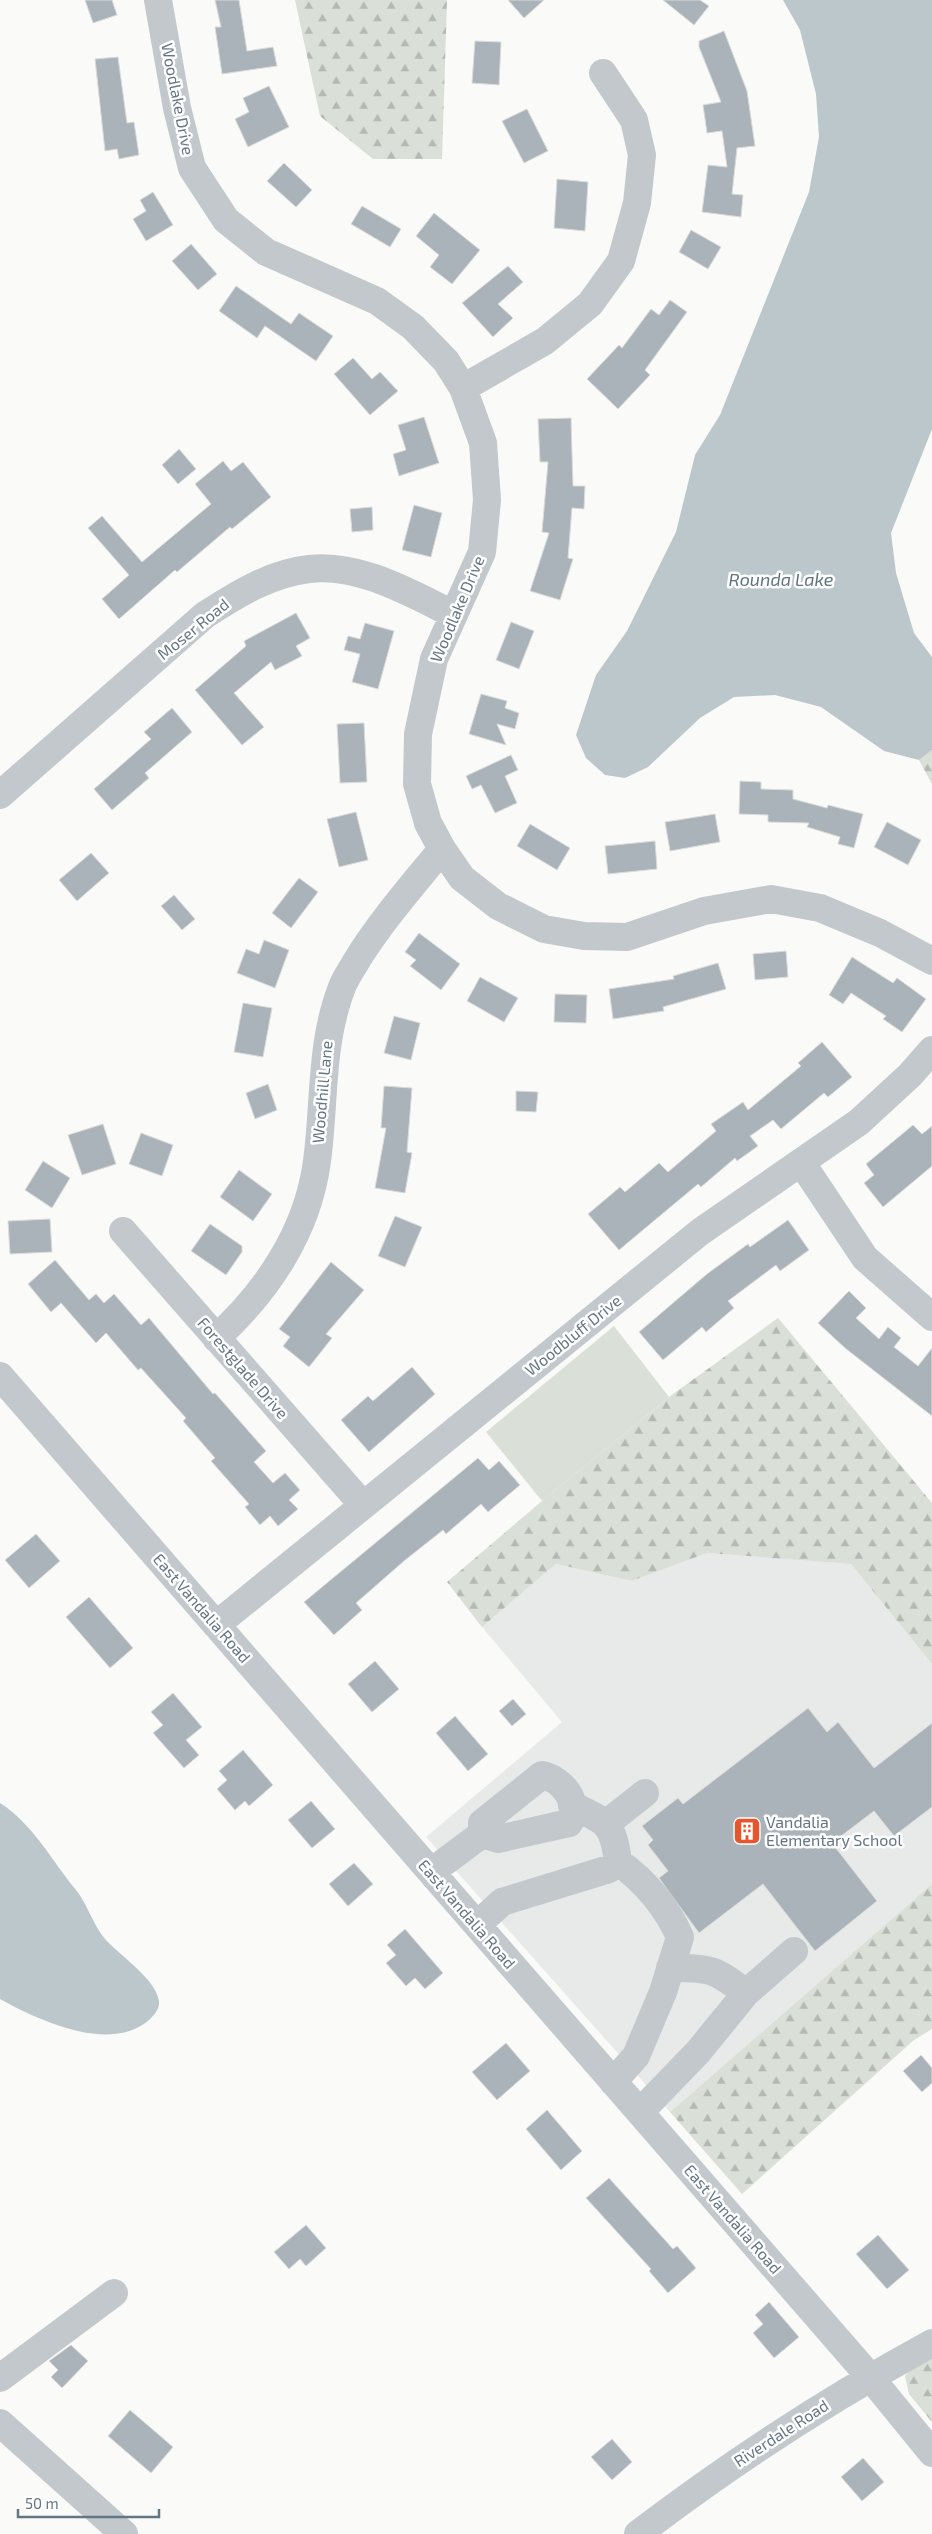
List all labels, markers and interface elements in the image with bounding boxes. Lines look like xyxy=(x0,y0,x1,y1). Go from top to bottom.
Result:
street label: Woodlake Drive xyxy=(158,41,199,157)
street label: Woodlake Drive xyxy=(426,553,488,665)
water label: Rounda Lake xyxy=(729,568,834,590)
street label: Moser Road xyxy=(153,594,232,663)
street label: Woodhill Lane xyxy=(308,1040,335,1144)
street label: Woodbluff Drive xyxy=(521,1290,625,1379)
street label: Forestglade Drive xyxy=(194,1313,293,1422)
street label: East Vandalia Road xyxy=(150,1549,255,1666)
place label: Vandalia Elementary School xyxy=(766,1812,902,1849)
building icon: Vandalia Elementary School xyxy=(732,1816,762,1846)
street label: East Vandalia Road xyxy=(415,1855,520,1972)
street label: East Vandalia Road xyxy=(681,2160,786,2277)
street label: Riverdale Road xyxy=(730,2395,832,2470)
scale bar xyxy=(18,2486,159,2518)
text: 50 m xyxy=(25,2494,59,2512)

